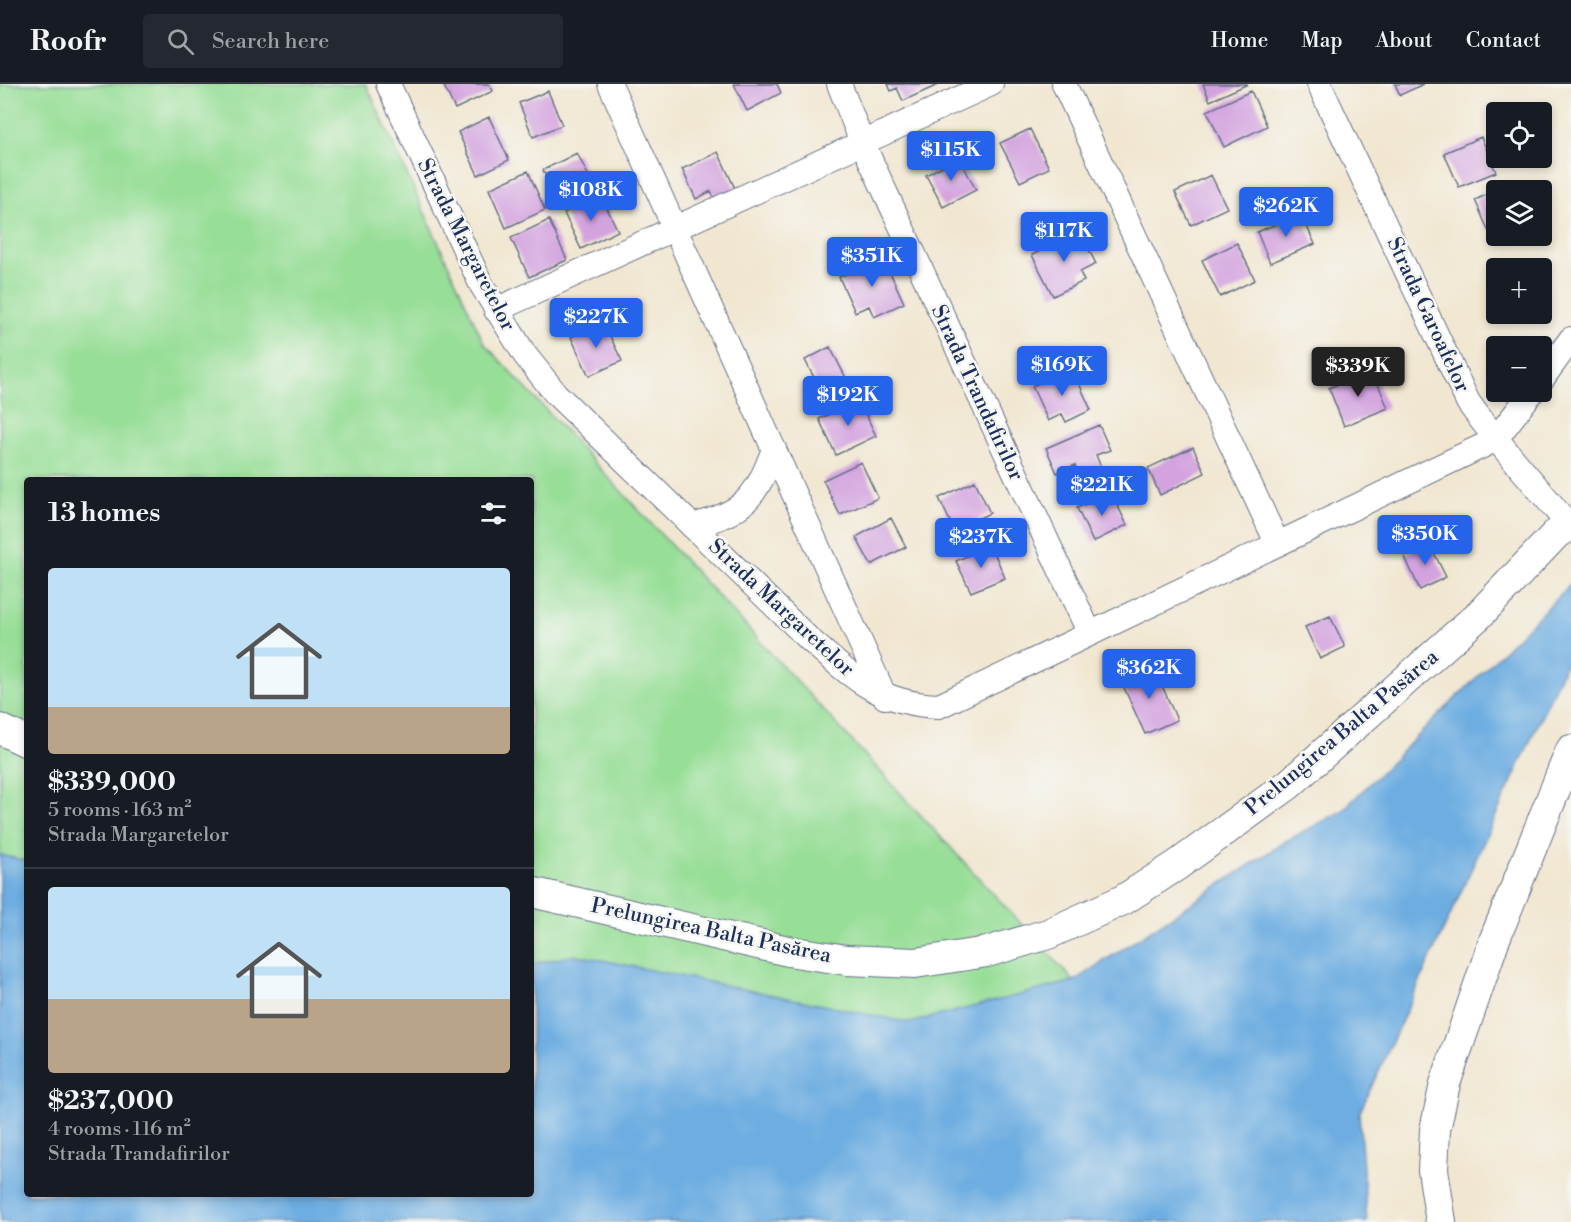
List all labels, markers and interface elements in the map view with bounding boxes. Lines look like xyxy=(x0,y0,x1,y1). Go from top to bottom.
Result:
search box xyxy=(143,14,563,68)
text: Roofr xyxy=(30,24,107,59)
icon: search xyxy=(164,25,197,58)
text: Search here xyxy=(212,28,329,55)
text: Home xyxy=(1211,28,1268,54)
text: Map xyxy=(1301,28,1343,54)
text: About xyxy=(1376,28,1433,54)
text: Contact xyxy=(1466,28,1541,54)
map controls xyxy=(1486,102,1552,402)
button: locate xyxy=(1486,102,1552,168)
pin: $115K xyxy=(909,131,993,182)
text: $115K xyxy=(921,138,981,163)
street label: Strada Margaretelor xyxy=(411,154,521,336)
pin: $108K xyxy=(549,171,633,222)
text: $108K xyxy=(559,178,623,203)
button: layers xyxy=(1486,180,1552,246)
pin: $262K xyxy=(1244,187,1328,238)
text: $262K xyxy=(1253,194,1319,219)
pin: $117K xyxy=(1022,212,1106,263)
text: $117K xyxy=(1035,219,1093,244)
street label: Strada Garoafelor xyxy=(1381,233,1475,397)
pin: $351K xyxy=(830,237,914,288)
text: $351K xyxy=(841,244,903,269)
button: + xyxy=(1486,258,1552,324)
pin: $227K xyxy=(554,298,638,349)
street label: Strada Trandafirilor xyxy=(925,301,1029,485)
text: $227K xyxy=(564,305,628,330)
button: − xyxy=(1486,336,1552,402)
pin: $169K xyxy=(1020,346,1104,397)
pin: $339K xyxy=(1316,347,1400,398)
text: $169K xyxy=(1031,353,1093,378)
text: $339K xyxy=(1326,354,1390,379)
pin: $192K xyxy=(806,376,890,427)
text: $192K xyxy=(817,383,879,408)
pin: $221K xyxy=(1060,466,1144,517)
text: $221K xyxy=(1071,473,1133,498)
text: 13 homes xyxy=(48,497,160,529)
icon: filters xyxy=(477,497,510,530)
pin: $350K xyxy=(1383,515,1467,566)
pin: $237K xyxy=(939,518,1023,569)
text: $350K xyxy=(1391,522,1459,547)
text: $237K xyxy=(949,525,1013,550)
street label: Strada Margaretelor xyxy=(703,534,859,682)
icon: home xyxy=(225,607,333,715)
street label: Prelungirea Balta Pasărea xyxy=(1240,644,1444,822)
pin: $362K xyxy=(1107,649,1191,700)
text: $362K xyxy=(1116,656,1182,681)
text: $339,000 xyxy=(48,766,176,798)
text: 5 rooms · 163 m² xyxy=(48,798,192,823)
text: Strada Margaretelor xyxy=(48,823,229,848)
street label: Prelungirea Balta Pasărea xyxy=(588,893,834,969)
icon: home xyxy=(225,926,333,1034)
text: $237,000 xyxy=(48,1085,174,1117)
text: 4 rooms · 116 m² xyxy=(48,1117,191,1142)
text: Strada Trandafirilor xyxy=(48,1142,230,1167)

